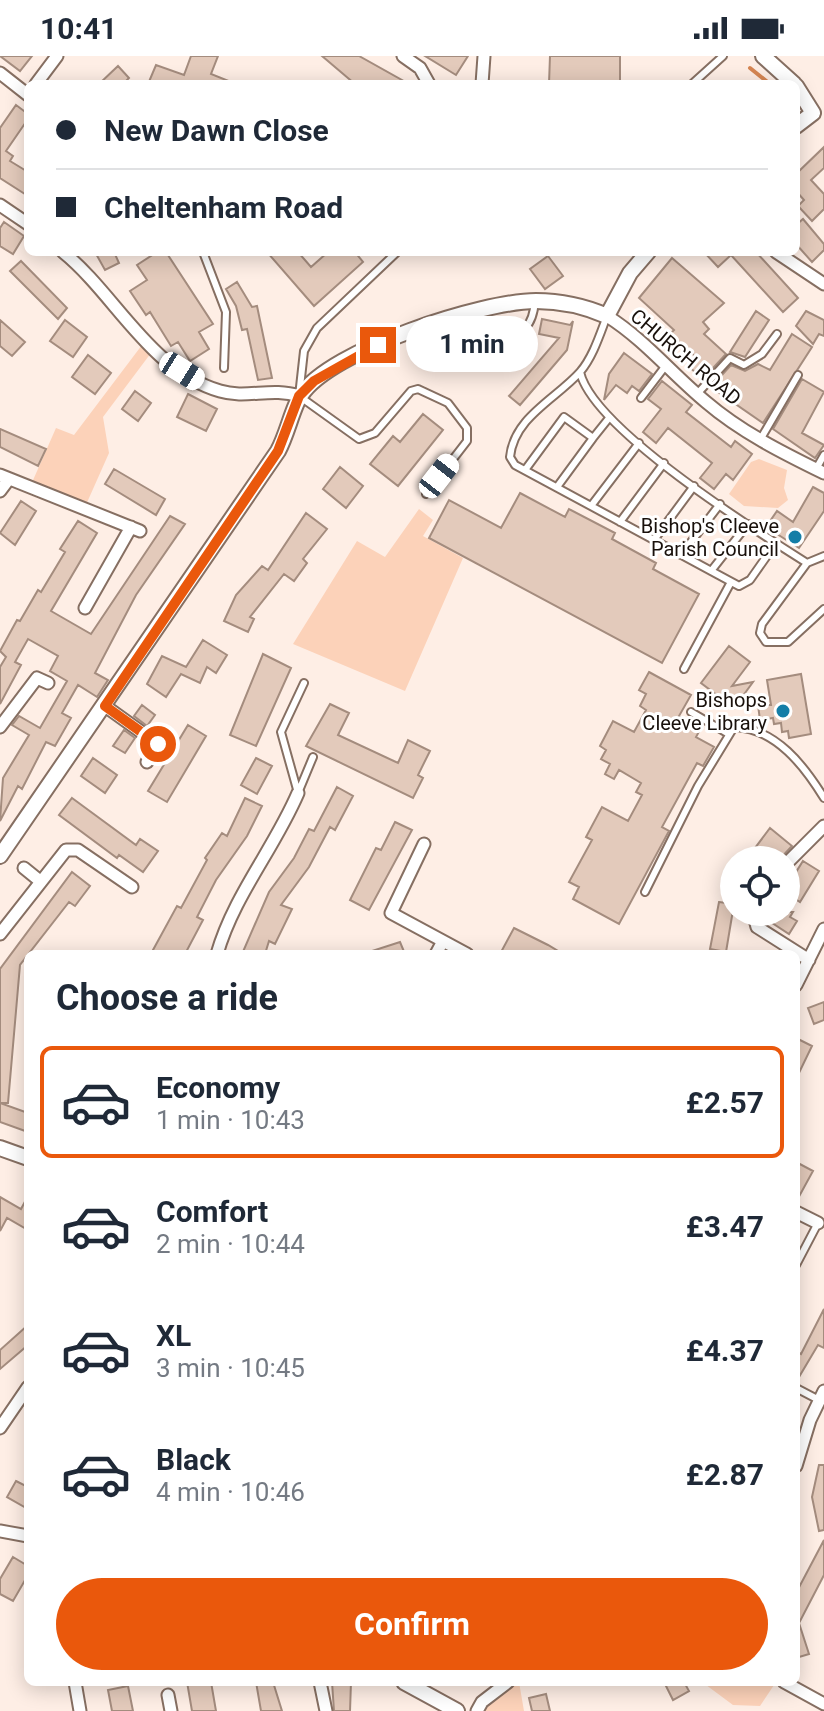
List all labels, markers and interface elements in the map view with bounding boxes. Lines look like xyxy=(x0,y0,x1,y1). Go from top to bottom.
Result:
text: 10:41 xyxy=(40,11,117,46)
text: New Dawn Close xyxy=(104,113,329,148)
text: Cheltenham Road xyxy=(104,190,343,225)
street label: CHURCH ROAD xyxy=(626,304,746,410)
callout: 1 min xyxy=(406,317,538,373)
route end xyxy=(360,327,396,363)
text: 1 min xyxy=(439,329,505,359)
car xyxy=(155,348,209,394)
car xyxy=(415,450,463,502)
place label: Bishop's Cleeve Parish Council xyxy=(641,514,779,561)
marker: Bishop's Cleeve Parish Council xyxy=(786,528,804,546)
place label: Bishops Cleeve Library xyxy=(642,688,768,735)
marker: Bishops Cleeve Library xyxy=(774,702,792,720)
route start xyxy=(140,726,176,762)
map controls xyxy=(720,846,800,926)
button: locate xyxy=(720,846,800,926)
text: Choose a ride xyxy=(56,977,278,1019)
icon: car xyxy=(60,1066,132,1138)
text: Economy xyxy=(156,1070,280,1105)
text: £2.57 xyxy=(686,1085,764,1120)
text: 1 min · 10:43 xyxy=(156,1105,305,1135)
icon: car xyxy=(60,1190,132,1262)
text: Comfort xyxy=(156,1194,268,1229)
text: £3.47 xyxy=(686,1209,764,1244)
text: 2 min · 10:44 xyxy=(156,1229,305,1259)
icon: car xyxy=(60,1314,132,1386)
text: XL xyxy=(156,1318,191,1353)
text: £4.37 xyxy=(686,1333,764,1368)
text: 3 min · 10:45 xyxy=(156,1353,305,1383)
icon: car xyxy=(60,1438,132,1510)
text: Black xyxy=(156,1442,231,1477)
text: £2.87 xyxy=(686,1457,764,1492)
text: 4 min · 10:46 xyxy=(156,1477,305,1507)
button: Confirm xyxy=(56,1578,768,1670)

